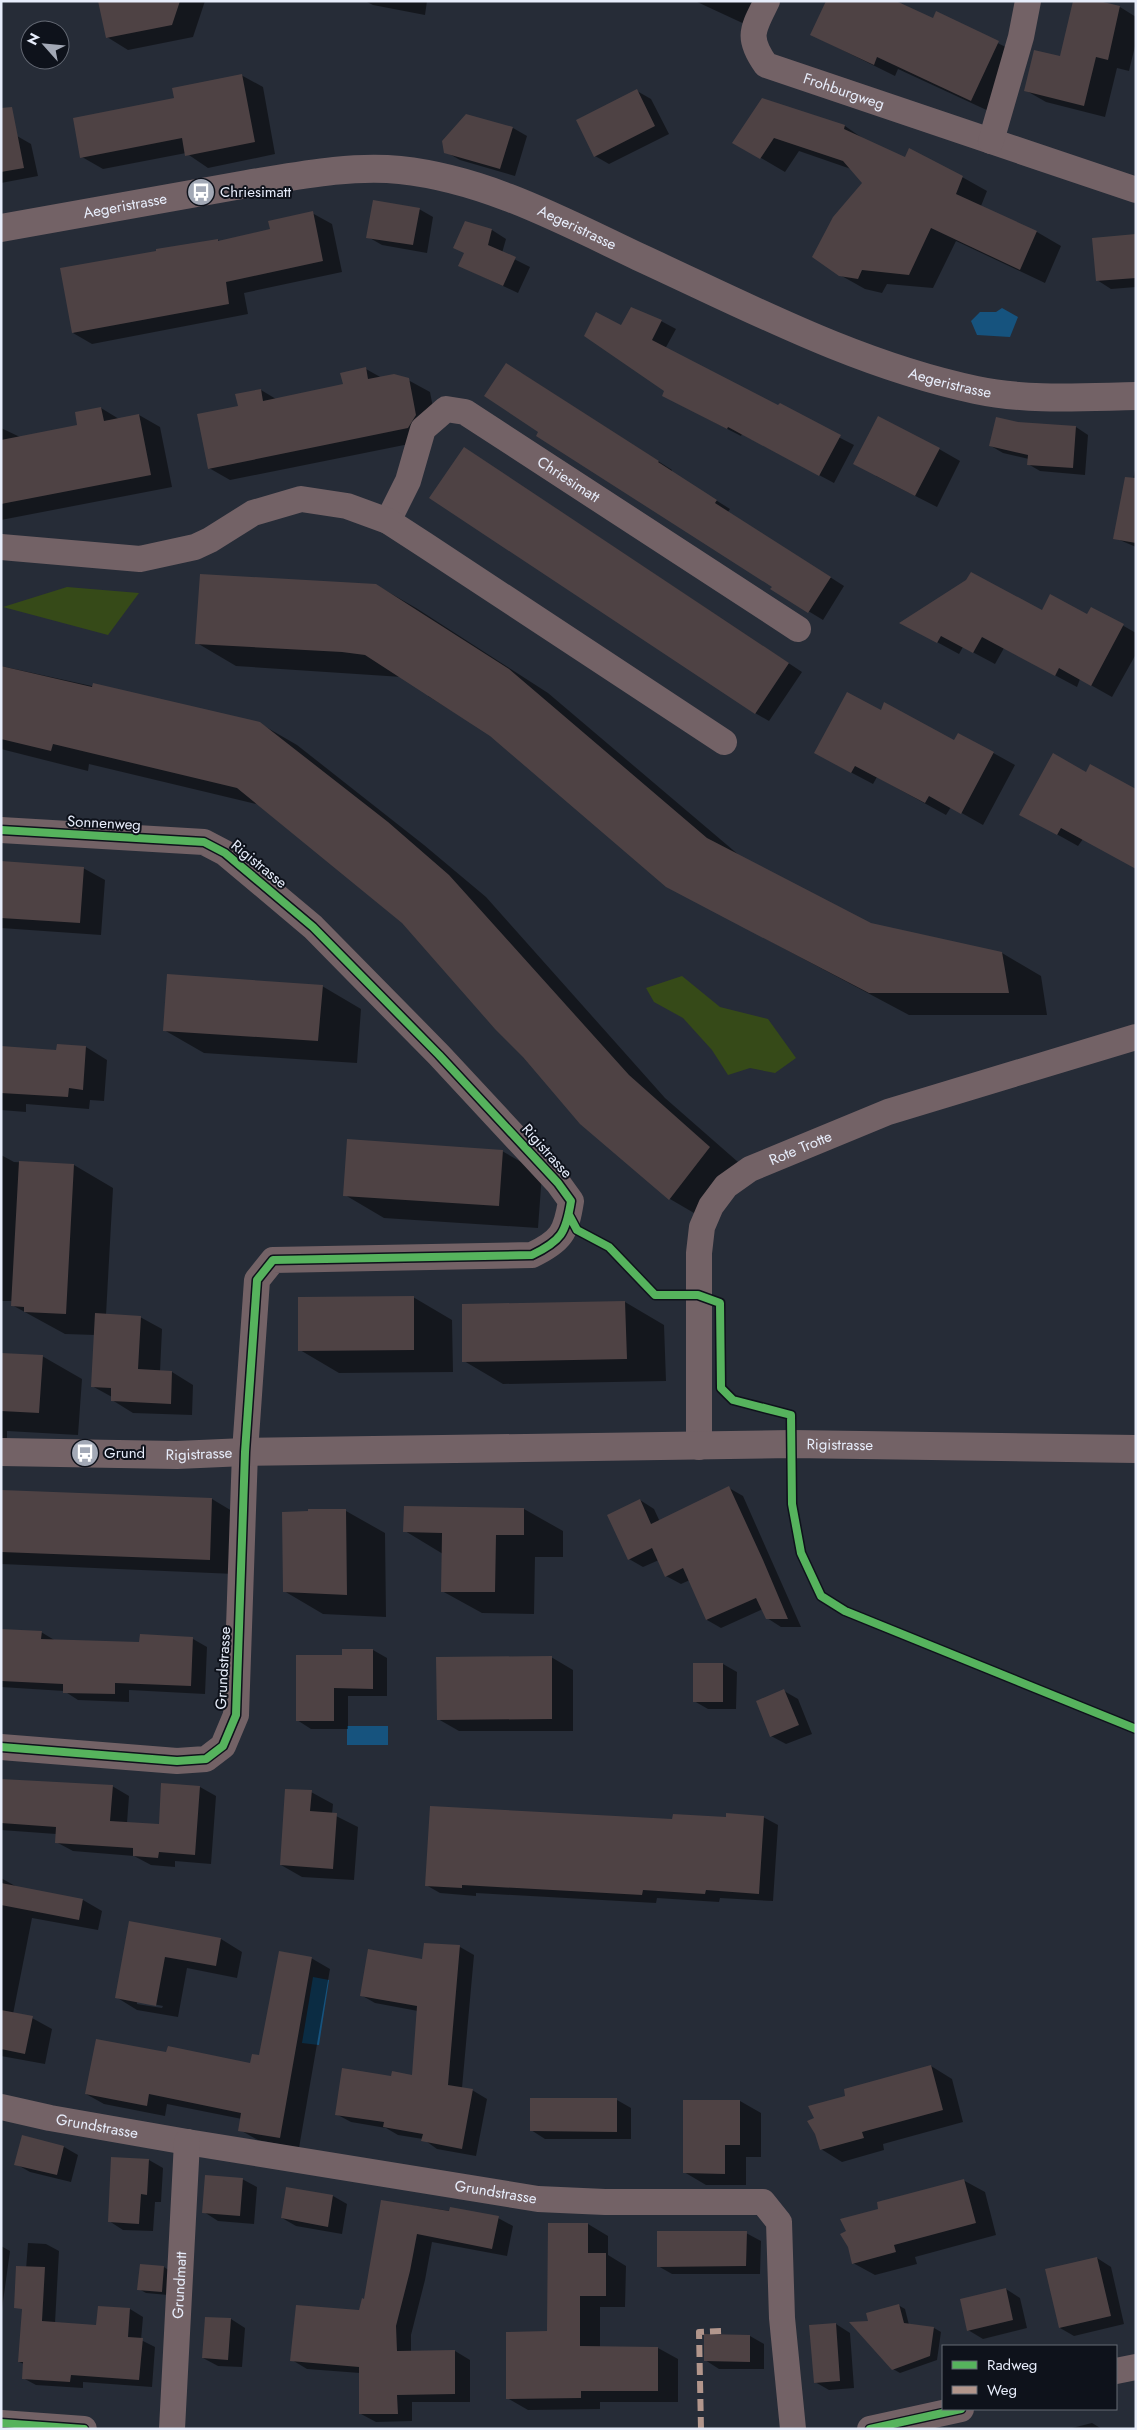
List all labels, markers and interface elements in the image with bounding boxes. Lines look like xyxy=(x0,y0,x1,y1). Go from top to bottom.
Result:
north arrow xyxy=(20,20,70,70)
text: N xyxy=(22,30,45,49)
street label: Frohburgweg xyxy=(800,67,887,115)
bus stop icon: Chriesimatt xyxy=(186,177,216,207)
place label: Chriesimatt xyxy=(220,181,291,203)
street label: Aegeristrasse xyxy=(81,187,169,224)
street label: Aegeristrasse xyxy=(534,200,620,256)
street label: Aegeristrasse xyxy=(906,362,993,404)
street label: Chriesimatt xyxy=(533,451,605,508)
street label: Sonnenweg xyxy=(67,810,141,836)
street label: Rigistrasse xyxy=(226,835,292,894)
street label: Rigistrasse xyxy=(517,1119,578,1183)
street label: Rote Trotte xyxy=(766,1125,836,1171)
street label: Rigistrasse xyxy=(806,1433,874,1456)
bus stop icon: Grund xyxy=(70,1438,100,1468)
place label: Grund xyxy=(104,1442,145,1464)
street label: Rigistrasse xyxy=(165,1442,233,1466)
street label: Grundstrasse xyxy=(210,1626,236,1710)
street label: Grundstrasse xyxy=(54,2108,140,2144)
street label: Grundstrasse xyxy=(453,2175,539,2210)
street label: Grundmatt xyxy=(167,2251,192,2319)
legend xyxy=(942,2345,1117,2410)
text: Radweg xyxy=(987,2354,1037,2376)
text: Weg xyxy=(987,2379,1017,2401)

